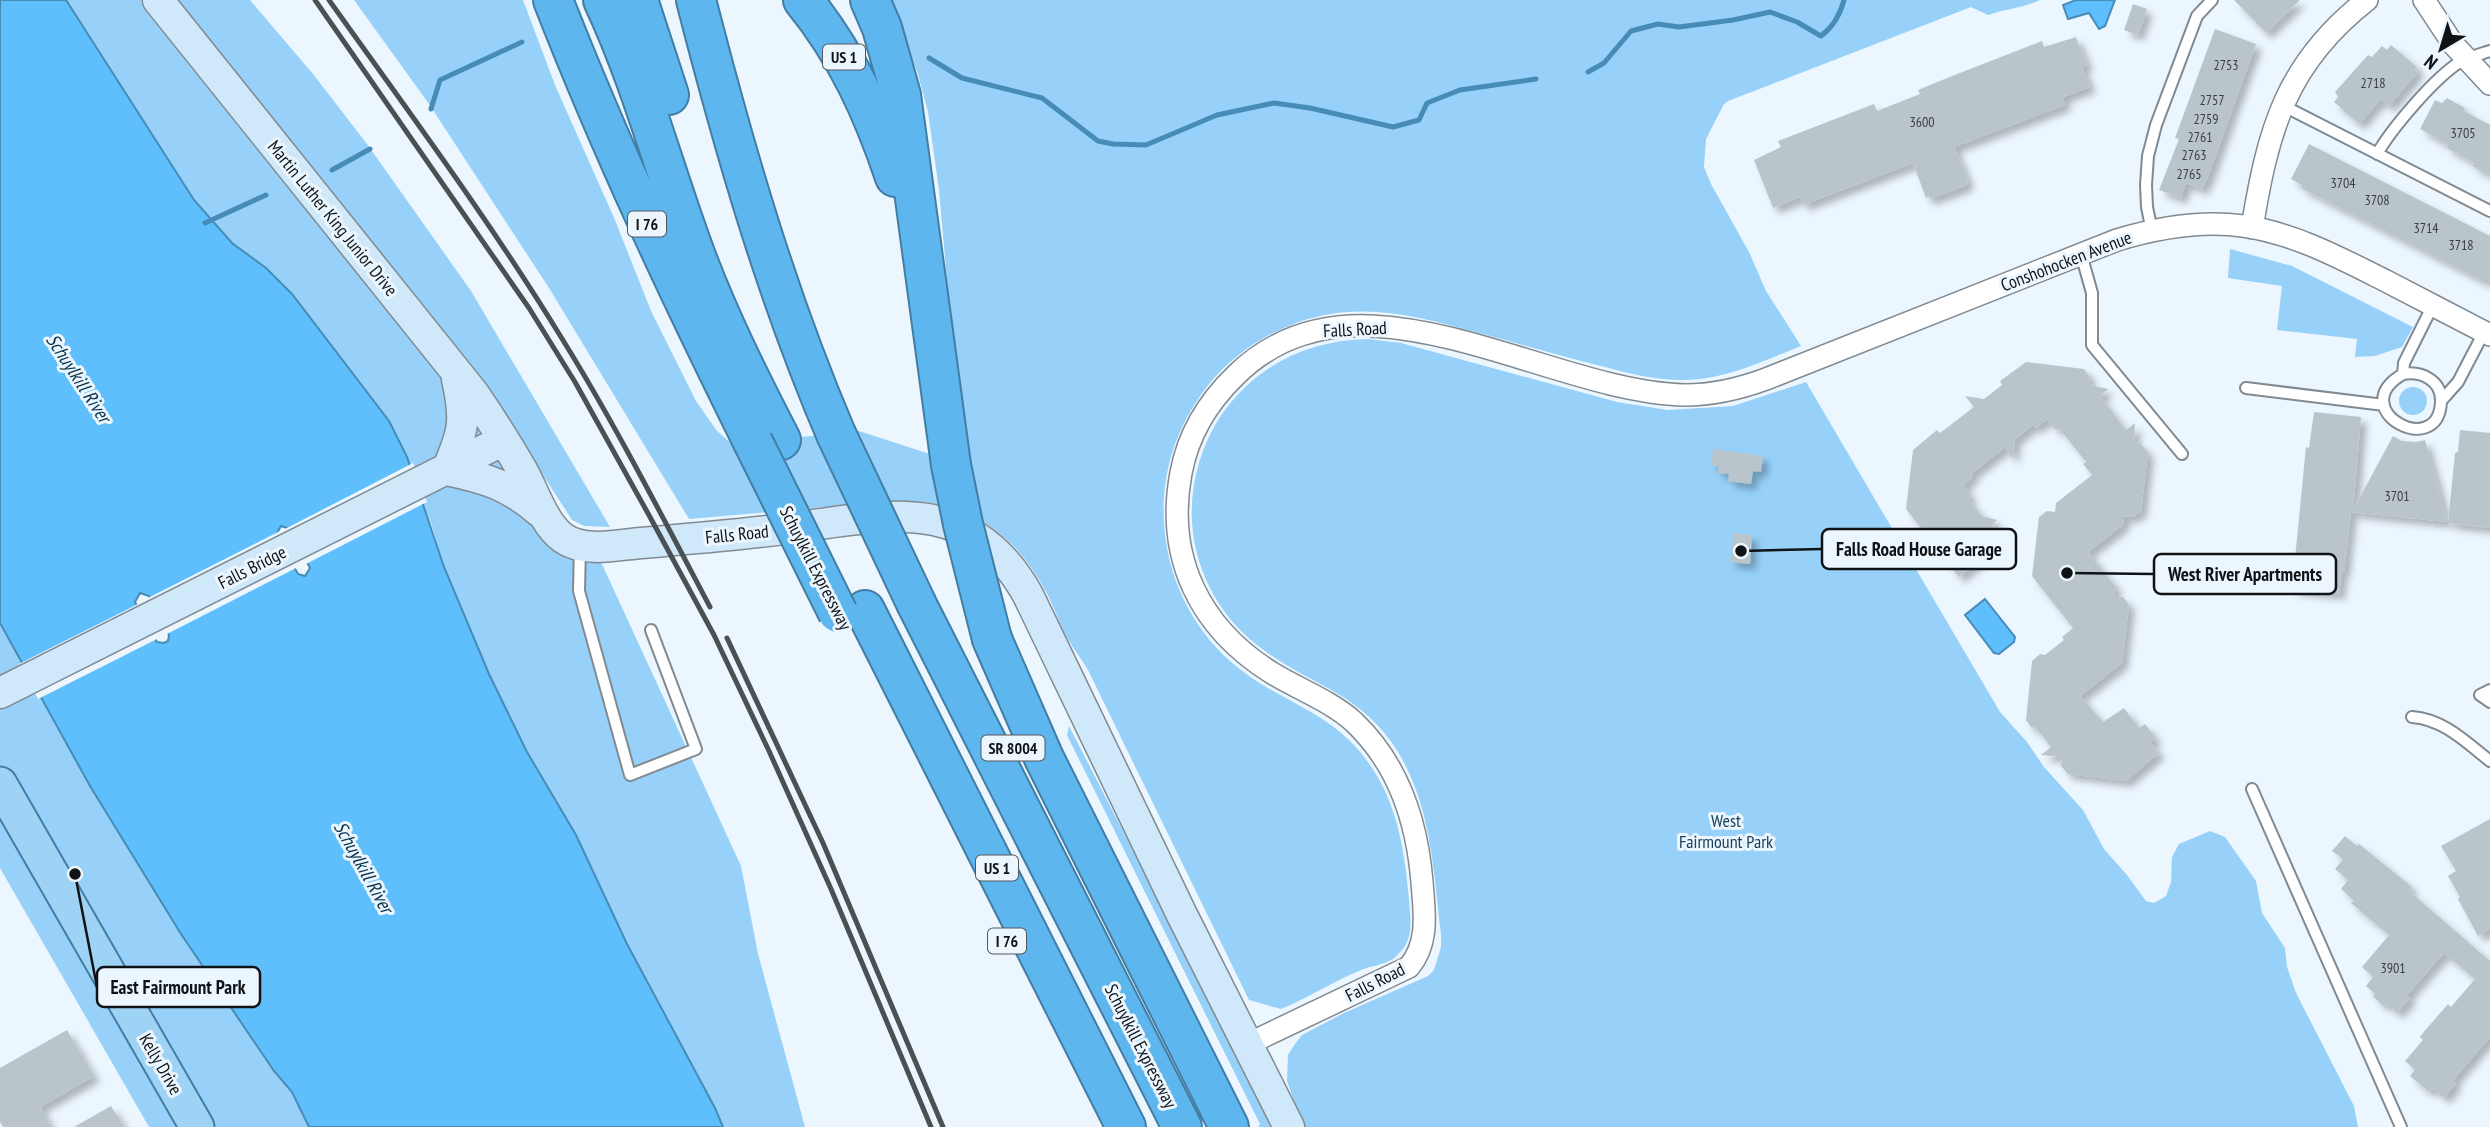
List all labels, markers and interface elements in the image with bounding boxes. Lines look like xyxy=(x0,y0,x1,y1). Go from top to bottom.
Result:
north arrow xyxy=(2406,14,2476,84)
road number: US 1 xyxy=(823,44,865,69)
text: N xyxy=(2419,50,2442,75)
house number: 2753 xyxy=(2213,56,2239,74)
house number: 2718 xyxy=(2360,74,2386,92)
house number: 2757 xyxy=(2199,91,2225,109)
house number: 2759 xyxy=(2193,110,2219,128)
house number: 3600 xyxy=(1909,113,1935,131)
house number: 3705 xyxy=(2450,124,2476,142)
house number: 2761 xyxy=(2187,128,2213,146)
street label: Martin Luther King Junior Drive xyxy=(263,135,403,301)
house number: 2763 xyxy=(2181,146,2207,164)
house number: 2765 xyxy=(2176,165,2202,183)
house number: 3704 xyxy=(2330,174,2356,192)
house number: 3708 xyxy=(2364,191,2390,209)
road number: I 76 xyxy=(628,212,666,236)
house number: 3714 xyxy=(2413,219,2439,237)
street label: Conshohocken Avenue xyxy=(1997,225,2135,297)
house number: 3718 xyxy=(2448,236,2474,254)
street label: Falls Road xyxy=(1323,316,1387,342)
water label: Schuylkill River xyxy=(41,329,118,429)
house number: 3701 xyxy=(2384,487,2410,505)
street label: Schuylkill Expressway xyxy=(775,502,857,634)
street label: Falls Road xyxy=(704,519,770,549)
callout: Falls Road House Garage xyxy=(1822,529,2016,569)
text: Falls Road House Garage xyxy=(1836,537,2002,561)
street label: Falls Bridge xyxy=(214,540,290,594)
callout: West River Apartments xyxy=(2154,554,2336,594)
text: West River Apartments xyxy=(2167,562,2322,586)
road number: SR 8004 xyxy=(982,736,1044,761)
park label: West Fairmount Park xyxy=(1679,809,1773,853)
water label: Schuylkill River xyxy=(329,817,400,919)
road number: US 1 xyxy=(976,856,1018,880)
road number: I 76 xyxy=(988,928,1026,953)
street label: Falls Road xyxy=(1341,957,1409,1007)
house number: 3901 xyxy=(2380,959,2406,977)
callout: East Fairmount Park xyxy=(97,967,260,1007)
text: East Fairmount Park xyxy=(110,975,246,999)
street label: Schuylkill Expressway xyxy=(1100,980,1182,1112)
street label: Kelly Drive xyxy=(134,1029,188,1099)

